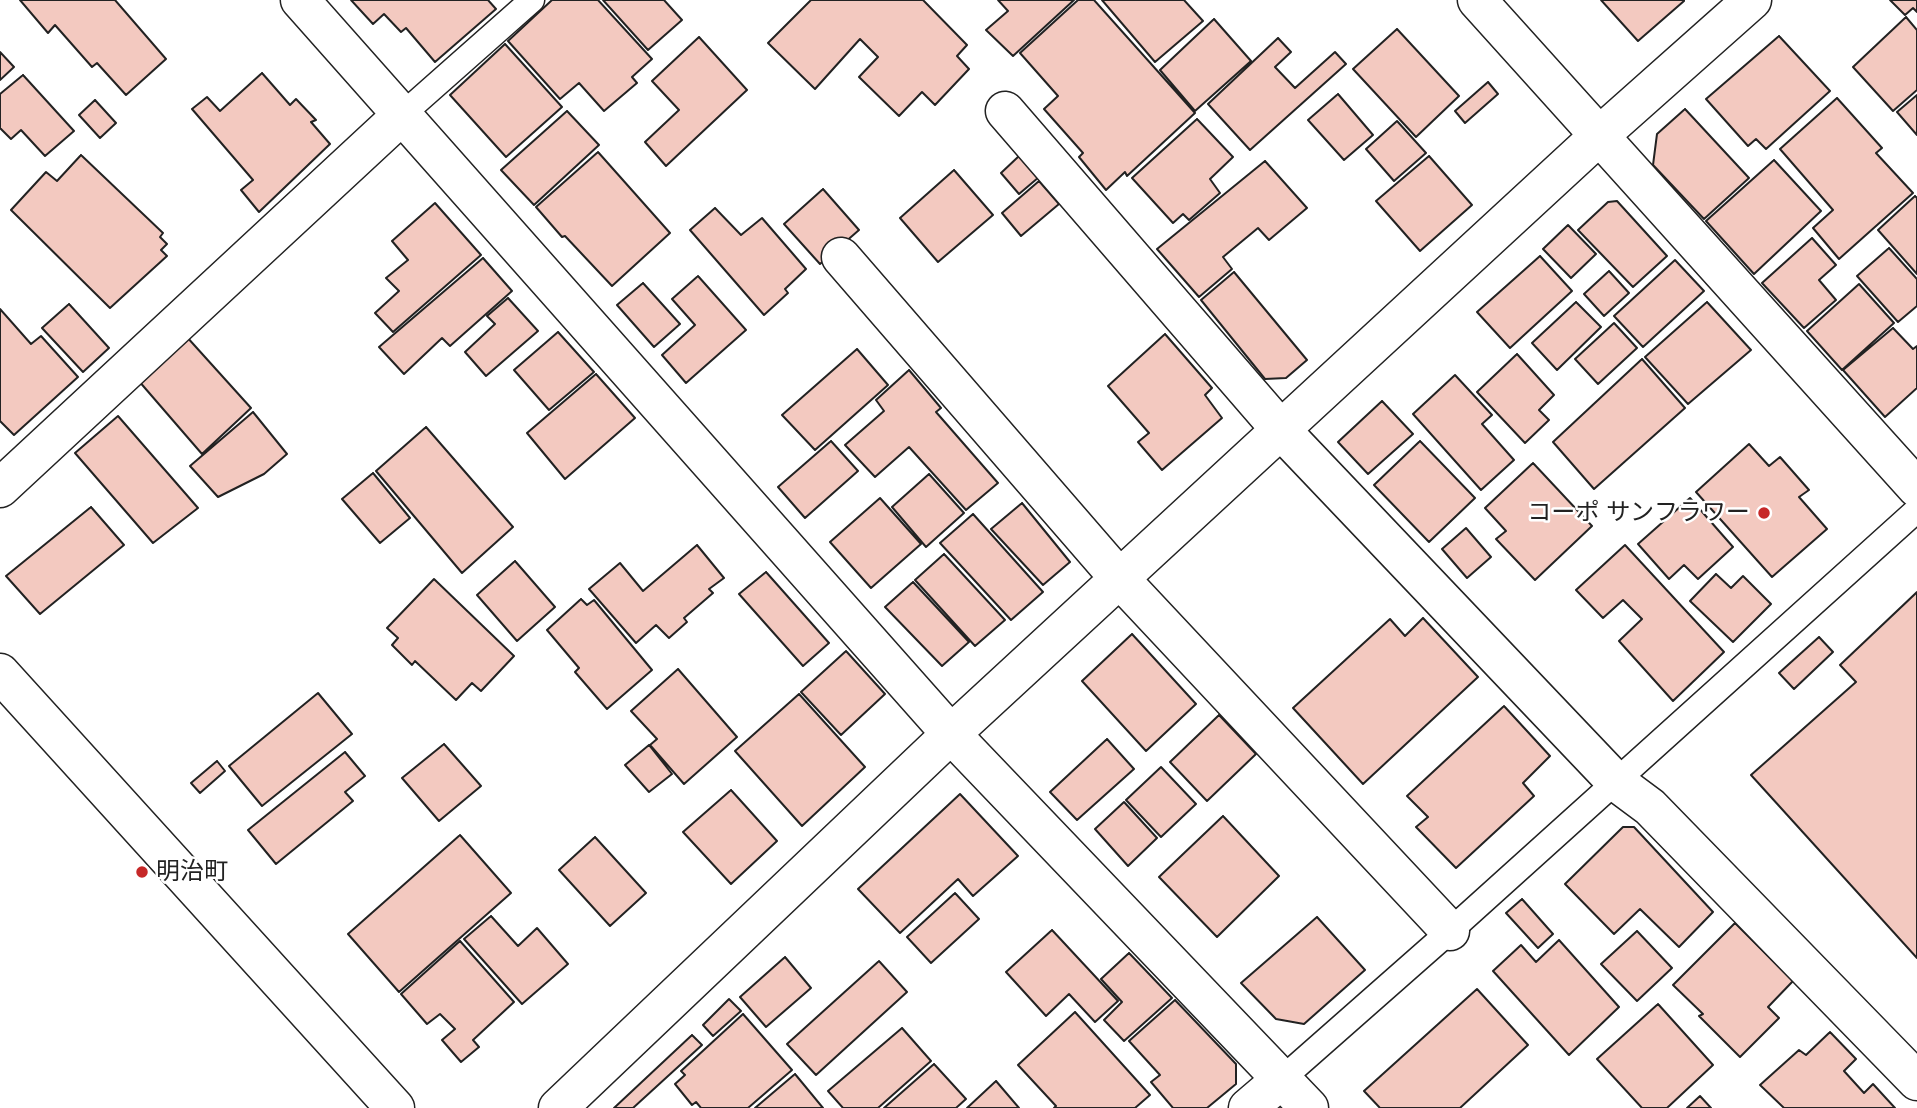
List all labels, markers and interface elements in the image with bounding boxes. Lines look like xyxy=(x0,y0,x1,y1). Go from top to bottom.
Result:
place label: コーポ サンフラワー xyxy=(1527,499,1750,527)
marker: コーポ サンフラワー xyxy=(1756,505,1772,521)
place label: 明治町 xyxy=(156,858,228,886)
marker: 明治町 xyxy=(134,864,150,880)

